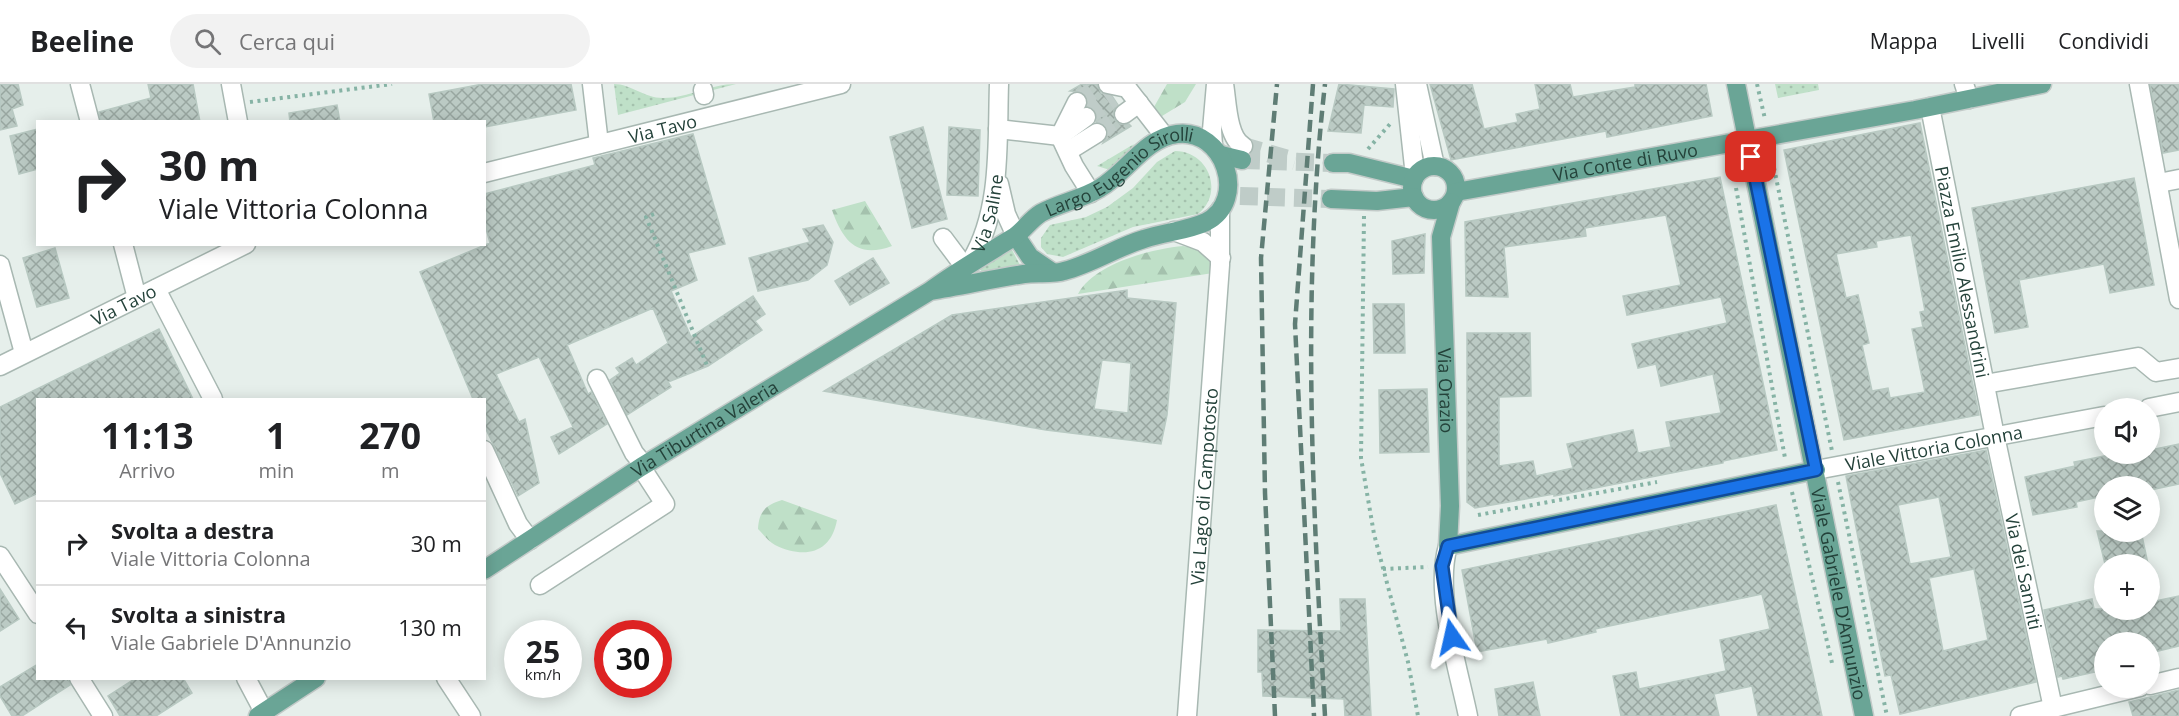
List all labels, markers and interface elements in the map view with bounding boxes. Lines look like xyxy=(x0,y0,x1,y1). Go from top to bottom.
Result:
search box xyxy=(170,14,590,68)
text: Beeline xyxy=(30,22,134,60)
icon: search xyxy=(191,25,224,58)
text: Cerca qui xyxy=(239,26,335,56)
text: Mappa xyxy=(1870,27,1938,55)
text: Livelli xyxy=(1971,27,2025,55)
text: Condividi xyxy=(2058,27,2149,55)
street label: Via Tavo xyxy=(626,108,699,149)
street label: Largo Eugenio Sirolli xyxy=(1041,122,1196,222)
pin xyxy=(1725,131,1776,182)
text: 30 m xyxy=(159,136,259,193)
street label: Via Conte di Ruvo xyxy=(1551,137,1700,186)
icon: arrive xyxy=(1734,140,1767,173)
icon: right xyxy=(60,144,138,222)
street label: Piazza Emilio Alessandrini xyxy=(1930,164,1995,380)
street label: Via Saline xyxy=(965,173,1008,256)
text: Viale Vittoria Colonna xyxy=(159,190,429,227)
street label: Via Tavo xyxy=(87,278,160,331)
street label: Via Orazio xyxy=(1433,348,1460,433)
street label: Via Tiburtina Valeria xyxy=(626,374,782,482)
street label: Via Lago di Campotosto xyxy=(1185,387,1223,586)
map controls xyxy=(2094,398,2160,698)
button: sound xyxy=(2094,398,2160,464)
text: 11:13 xyxy=(101,411,194,460)
text: 1 xyxy=(266,411,287,460)
text: 270 xyxy=(359,411,421,460)
street label: Viale Vittoria Colonna xyxy=(1843,420,2025,476)
text: Arrivo xyxy=(119,457,175,484)
text: min xyxy=(258,457,294,484)
text: m xyxy=(381,457,399,484)
button: layers xyxy=(2094,476,2160,542)
street label: Viale Gabriele D'Annunzio xyxy=(1806,485,1872,702)
street label: Via dei Sanniti xyxy=(2000,511,2048,632)
text: Svolta a destra xyxy=(111,515,274,545)
icon: right xyxy=(60,527,93,560)
text: 30 m xyxy=(411,528,462,558)
text: Viale Vittoria Colonna xyxy=(111,545,311,572)
button: + xyxy=(2094,554,2160,620)
text: Svolta a sinistra xyxy=(111,599,286,629)
position arrow xyxy=(1420,605,1484,669)
icon: left xyxy=(60,611,93,644)
text: 130 m xyxy=(398,612,462,642)
speed limit sign: 30 xyxy=(594,620,672,698)
text: Viale Gabriele D'Annunzio xyxy=(111,629,351,656)
text: 25 xyxy=(526,631,560,672)
button: − xyxy=(2094,632,2160,698)
text: km/h xyxy=(525,664,561,684)

